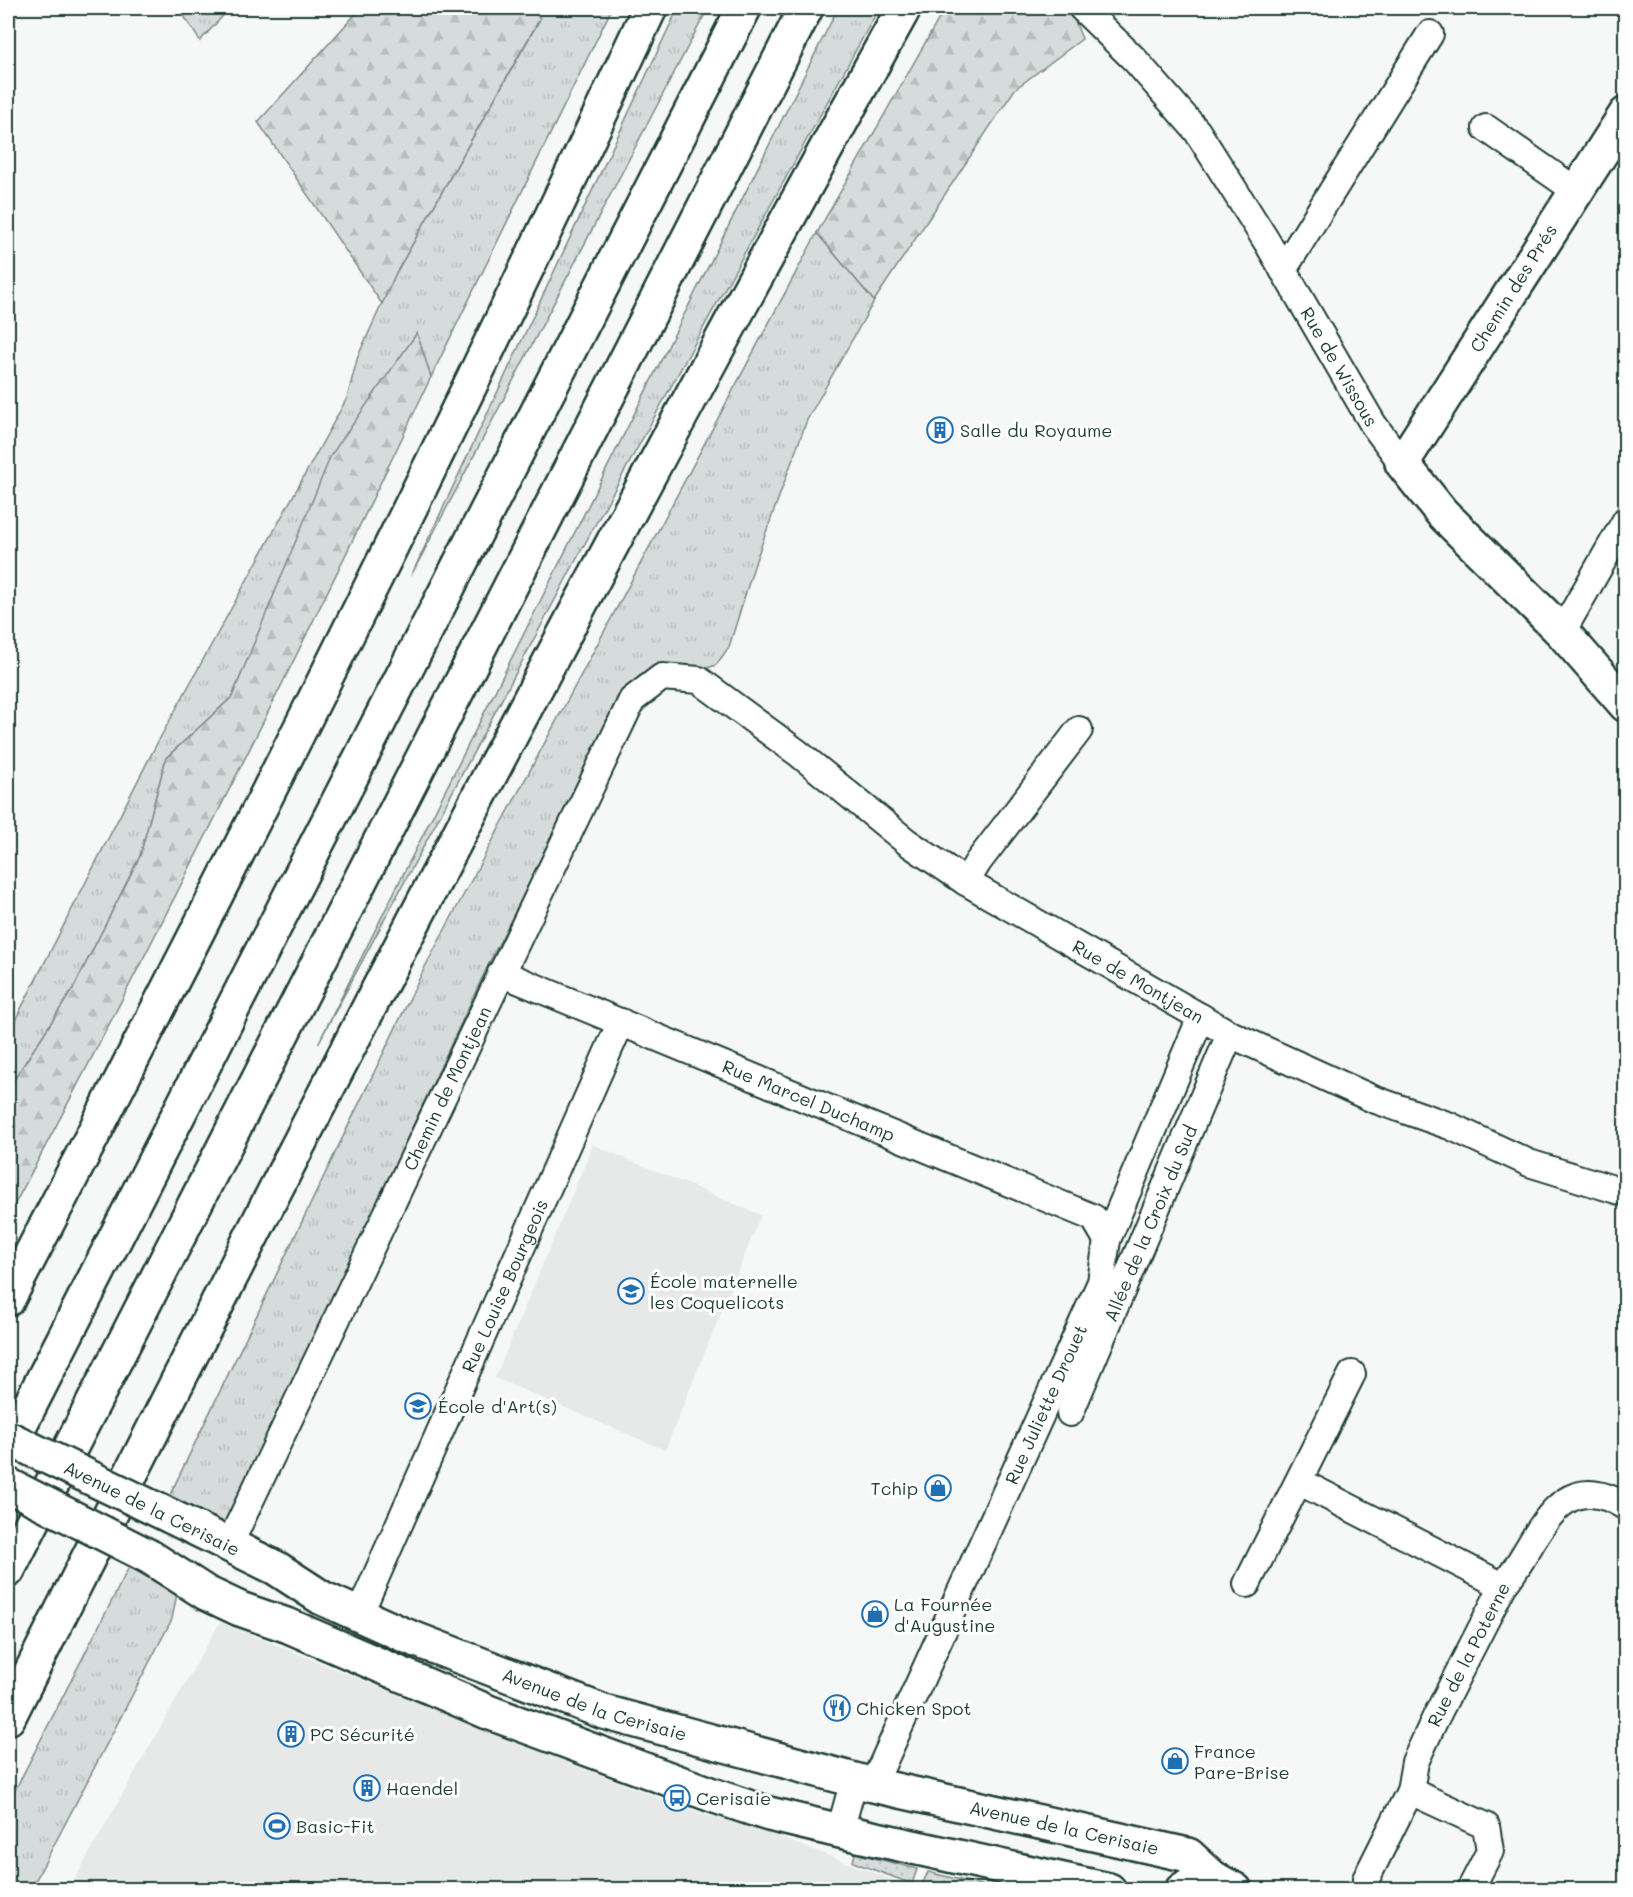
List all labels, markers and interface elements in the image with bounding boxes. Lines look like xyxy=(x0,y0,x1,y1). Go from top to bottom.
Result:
street label: Chemin des Prés xyxy=(1464,219,1562,357)
street label: Rue de Wissous xyxy=(1295,302,1384,431)
building icon: Salle du Royaume xyxy=(925,415,955,445)
place label: Salle du Royaume xyxy=(960,418,1112,442)
street label: Rue de Montjean xyxy=(1068,934,1209,1029)
street label: Chemin de Montjean xyxy=(397,1002,496,1174)
street label: Rue Marcel Duchamp xyxy=(719,1054,899,1147)
street label: Allée de la Croix du Sud xyxy=(1098,1121,1202,1325)
street label: Rue Louise Bourgeois xyxy=(456,1195,553,1376)
place label: École maternelle les Coquelicots xyxy=(650,1269,798,1314)
school or university icon: École maternelle les Coquelicots xyxy=(616,1276,646,1306)
street label: Rue Juliette Drouet xyxy=(999,1321,1092,1488)
school or university icon: École d'Art(s) xyxy=(403,1391,433,1421)
place label: École d'Art(s) xyxy=(438,1394,557,1418)
street label: Avenue de la Cerisaie xyxy=(60,1455,244,1561)
shop icon: Tchip xyxy=(923,1473,953,1503)
place label: Tchip xyxy=(871,1476,918,1500)
street label: Rue de la Poterne xyxy=(1421,1578,1515,1730)
place label: La Fournée d'Augustine xyxy=(894,1592,995,1637)
shop icon: La Fournée d'Augustine xyxy=(860,1599,890,1629)
street label: Avenue de la Cerisaie xyxy=(499,1662,690,1746)
restaurant icon: Chicken Spot xyxy=(822,1693,852,1723)
place label: Chicken Spot xyxy=(856,1696,971,1720)
building icon: PC Sécurité xyxy=(276,1719,306,1749)
place label: PC Sécurité xyxy=(310,1722,415,1746)
place label: France Pare-Brise xyxy=(1194,1739,1290,1784)
shop icon: France Pare-Brise xyxy=(1160,1746,1190,1776)
building icon: Haendel xyxy=(352,1773,382,1803)
place label: Haendel xyxy=(386,1776,458,1800)
bus stop icon: Cerisaie xyxy=(662,1783,692,1813)
place label: Cerisaie xyxy=(696,1786,771,1810)
street label: Avenue de la Cerisaie xyxy=(967,1795,1161,1860)
sports icon: Basic-Fit xyxy=(262,1811,292,1841)
place label: Basic-Fit xyxy=(296,1814,374,1838)

